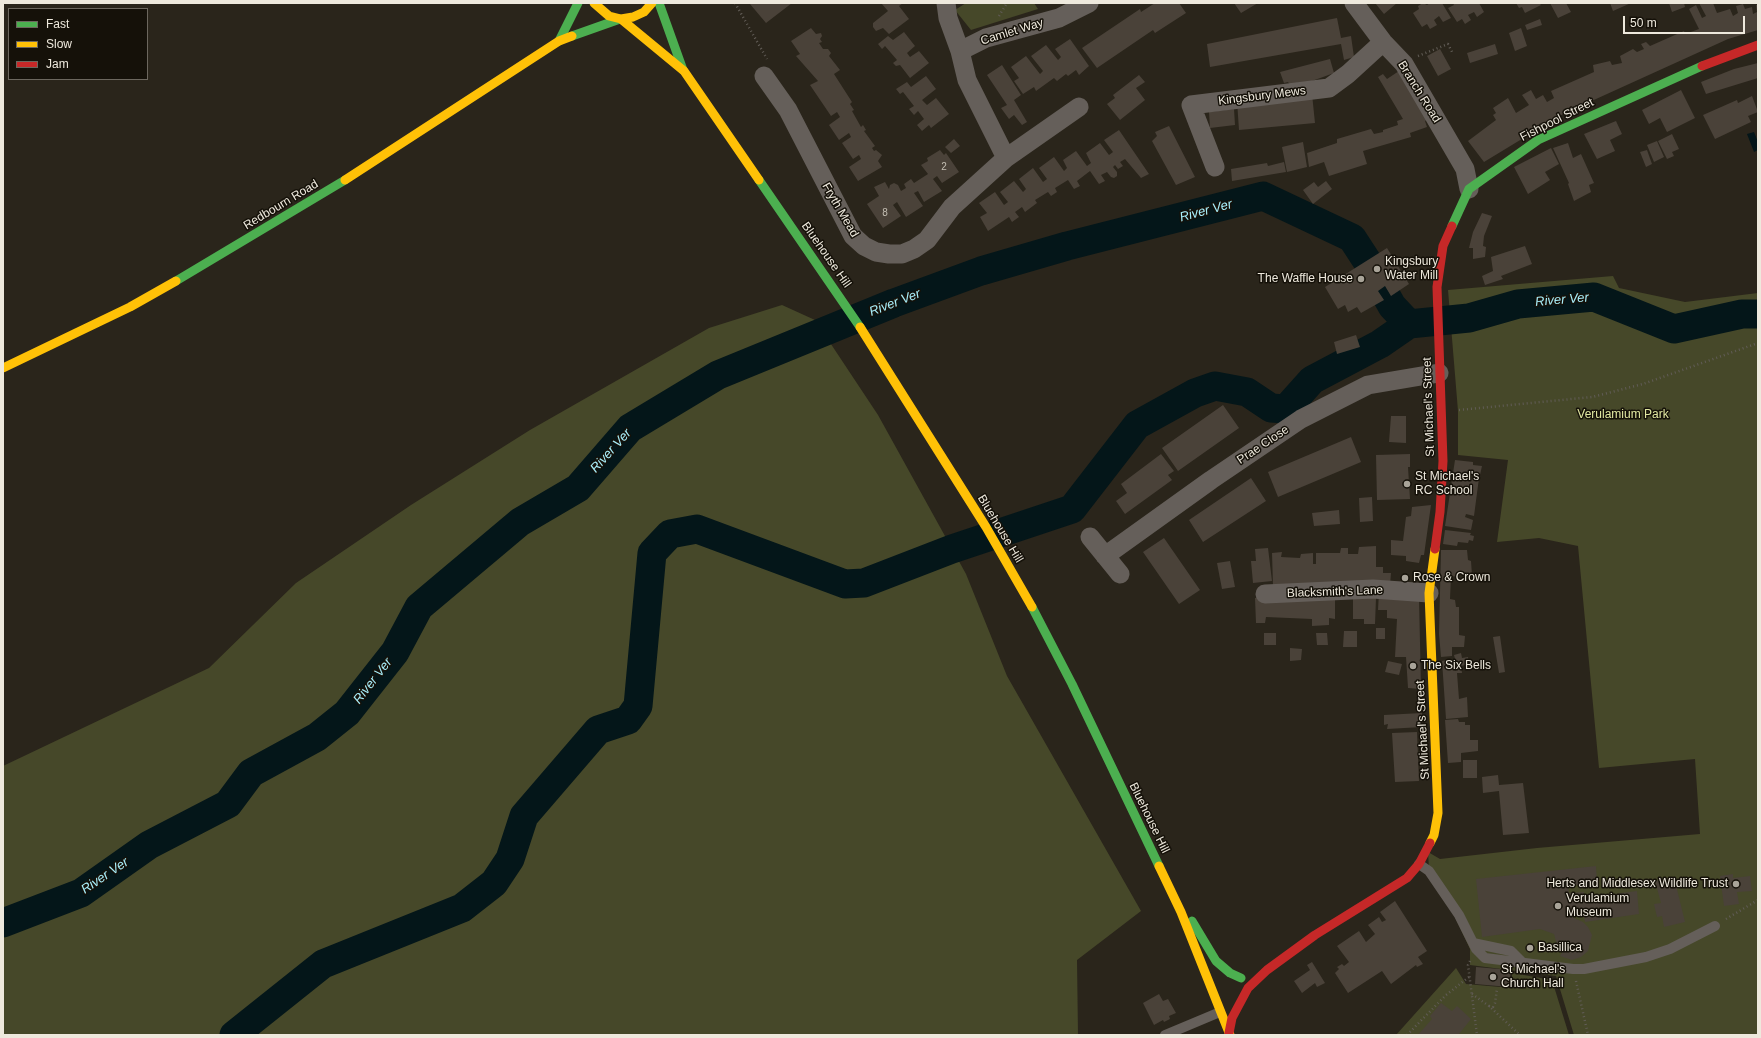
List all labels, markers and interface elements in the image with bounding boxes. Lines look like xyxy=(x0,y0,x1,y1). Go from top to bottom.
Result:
legend xyxy=(8,8,148,80)
scale bar xyxy=(1625,8,1747,34)
street label: Camlet Way xyxy=(979,16,1045,48)
text: 50 m xyxy=(1630,16,1657,30)
text: Fast xyxy=(46,17,69,31)
text: Slow xyxy=(46,37,72,51)
text: Jam xyxy=(46,57,69,71)
street label: Branch Road xyxy=(1394,58,1444,126)
street label: Kingsbury Mews xyxy=(1217,83,1307,109)
street label: Fishpool Street xyxy=(1518,95,1596,145)
house number: 2 xyxy=(941,161,947,173)
street label: Redbourn Road xyxy=(241,177,321,233)
street label: Fryth Mead xyxy=(819,180,861,240)
water label: River Ver xyxy=(1178,197,1234,225)
house number: 8 xyxy=(882,207,888,219)
street label: Bluehouse Hill xyxy=(798,219,854,291)
place label: Kingsbury Water Mill xyxy=(1385,255,1438,283)
marker: Kingsbury Water Mill xyxy=(1372,264,1382,274)
place label: The Waffle House xyxy=(1258,272,1353,286)
marker: The Waffle House xyxy=(1356,274,1366,284)
water label: River Ver xyxy=(867,286,923,320)
water label: River Ver xyxy=(1535,290,1589,310)
street label: St Michael's Street xyxy=(1420,357,1438,457)
park label: Verulamium Park xyxy=(1577,408,1669,422)
street label: Prae Close xyxy=(1234,422,1292,468)
water label: River Ver xyxy=(587,426,635,476)
place label: St Michael's RC School xyxy=(1415,470,1479,498)
marker: St Michael's RC School xyxy=(1402,479,1412,489)
street label: Bluehouse Hill xyxy=(974,492,1026,566)
place label: Rose & Crown xyxy=(1413,571,1490,585)
marker: Rose & Crown xyxy=(1400,573,1410,583)
street label: Blacksmith's Lane xyxy=(1287,583,1383,601)
water label: River Ver xyxy=(350,655,396,707)
place label: The Six Bells xyxy=(1421,659,1491,673)
marker: The Six Bells xyxy=(1408,661,1418,671)
street label: St Michael's Street xyxy=(1413,680,1433,780)
street label: Bluehouse Hill xyxy=(1126,780,1172,856)
water label: River Ver xyxy=(78,855,132,897)
place label: Herts and Middlesex Wildlife Trust xyxy=(1546,877,1728,891)
marker: Herts and Middlesex Wildlife Trust xyxy=(1731,879,1741,889)
place label: Verulamium Museum xyxy=(1566,892,1629,920)
marker: Verulamium Museum xyxy=(1553,901,1563,911)
place label: Basillica xyxy=(1538,941,1582,955)
marker: Basillica xyxy=(1525,943,1535,953)
place label: St Michael's Church Hall xyxy=(1501,963,1565,991)
marker: St Michael's Church Hall xyxy=(1488,972,1498,982)

